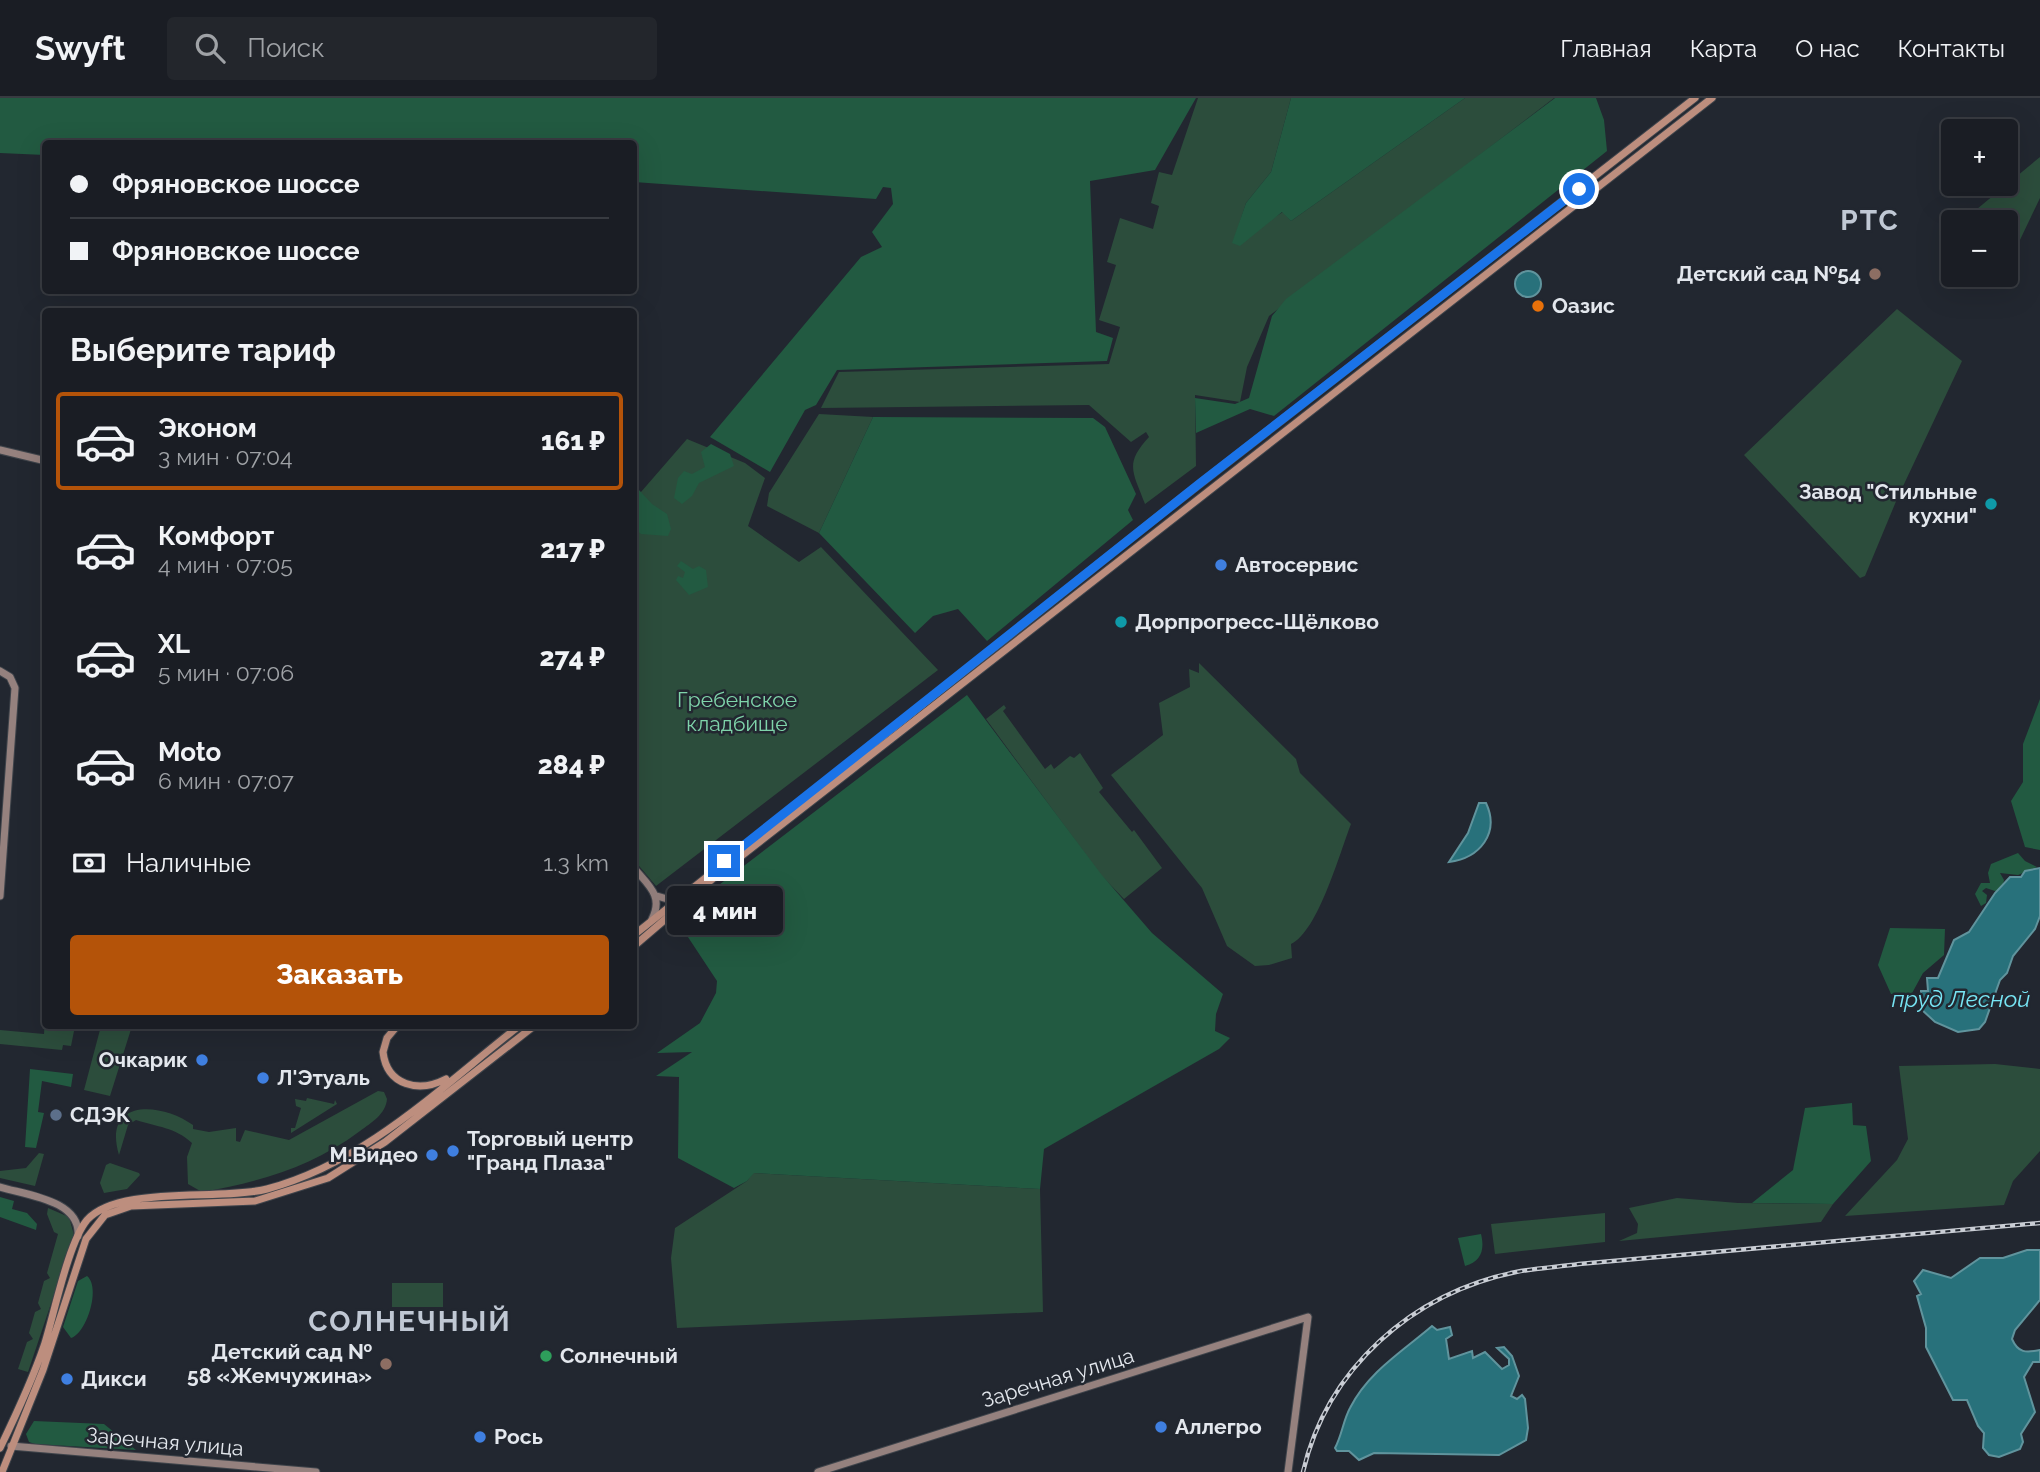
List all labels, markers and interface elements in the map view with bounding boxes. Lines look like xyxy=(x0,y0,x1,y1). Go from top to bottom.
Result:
search box xyxy=(167,17,657,80)
text: Swyft xyxy=(35,29,125,68)
icon: search xyxy=(191,29,229,67)
text: Поиск xyxy=(247,33,325,63)
text: Главная xyxy=(1560,34,1652,63)
text: Карта xyxy=(1690,34,1757,63)
text: О нас xyxy=(1795,34,1860,63)
text: Контакты xyxy=(1898,34,2005,63)
map controls xyxy=(1941,119,2018,287)
button: + xyxy=(1941,119,2018,196)
text: Фряновское шоссе xyxy=(112,169,360,199)
route start xyxy=(1563,173,1595,205)
district label: РТС xyxy=(1840,204,1900,237)
button: − xyxy=(1941,210,2018,287)
text: Фряновское шоссе xyxy=(112,236,360,266)
place label: Детский сад №54 xyxy=(1677,261,1861,286)
marker: Детский сад №54 xyxy=(1867,266,1883,282)
place label: Оазис xyxy=(1552,293,1615,318)
marker: Оазис xyxy=(1530,298,1546,314)
text: Выберите тариф xyxy=(70,331,336,368)
icon: car xyxy=(74,410,137,473)
text: Эконом xyxy=(158,413,257,443)
text: 161 ₽ xyxy=(541,426,605,456)
text: 3 мин · 07:04 xyxy=(158,443,293,470)
place label: Завод "Стильные кухни" xyxy=(1799,479,1977,528)
marker: Завод "Стильные кухни" xyxy=(1983,496,1999,512)
icon: car xyxy=(74,518,137,581)
text: Комфорт xyxy=(158,521,274,551)
text: 217 ₽ xyxy=(540,534,605,564)
text: 4 мин · 07:05 xyxy=(158,551,293,578)
place label: Автосервис xyxy=(1235,552,1359,577)
marker: Автосервис xyxy=(1213,557,1229,573)
place label: Дорпрогресс-Щёлково xyxy=(1135,609,1379,634)
marker: Дорпрогресс-Щёлково xyxy=(1113,614,1129,630)
icon: car xyxy=(74,626,137,689)
text: XL xyxy=(158,629,190,659)
text: 274 ₽ xyxy=(539,642,605,672)
text: 5 мин · 07:06 xyxy=(158,659,294,686)
park label: Гребенское кладбище xyxy=(677,687,797,736)
icon: car xyxy=(74,734,137,797)
text: Moto xyxy=(158,737,221,767)
text: 284 ₽ xyxy=(538,750,605,780)
text: 6 мин · 07:07 xyxy=(158,767,294,794)
icon: cash xyxy=(70,844,108,882)
route end xyxy=(708,845,740,877)
text: Наличные xyxy=(126,848,251,878)
text: 1.3 km xyxy=(543,849,609,876)
callout: 4 мин xyxy=(666,886,782,934)
text: 4 мин xyxy=(693,897,757,924)
button: Заказать xyxy=(70,935,609,1015)
water label: пруд Лесной xyxy=(1892,985,2030,1012)
place label: Очкарик xyxy=(99,1047,188,1072)
marker: Очкарик xyxy=(194,1052,210,1068)
place label: Л'Этуаль xyxy=(277,1065,370,1090)
marker: Л'Этуаль xyxy=(255,1070,271,1086)
place label: СДЭК xyxy=(70,1102,131,1127)
marker: СДЭК xyxy=(48,1107,64,1123)
place label: Торговый центр "Гранд Плаза" xyxy=(467,1126,633,1175)
place label: М.Видео xyxy=(329,1142,418,1167)
marker: Торговый центр "Гранд Плаза" xyxy=(445,1143,461,1159)
marker: М.Видео xyxy=(424,1147,440,1163)
district label: СОЛНЕЧНЫЙ xyxy=(308,1305,512,1338)
place label: Детский сад № 58 «Жемчужина» xyxy=(187,1339,372,1388)
place label: Солнечный xyxy=(560,1343,678,1368)
street label: Заречная улица xyxy=(979,1343,1137,1413)
marker: Солнечный xyxy=(538,1348,554,1364)
marker: Детский сад № 58 «Жемчужина» xyxy=(378,1356,394,1372)
place label: Дикси xyxy=(81,1366,147,1391)
marker: Дикси xyxy=(59,1371,75,1387)
place label: Аллегро xyxy=(1175,1414,1262,1439)
marker: Аллегро xyxy=(1153,1419,1169,1435)
street label: Заречная улица xyxy=(85,1422,245,1461)
place label: Рось xyxy=(494,1424,543,1449)
marker: Рось xyxy=(472,1429,488,1445)

